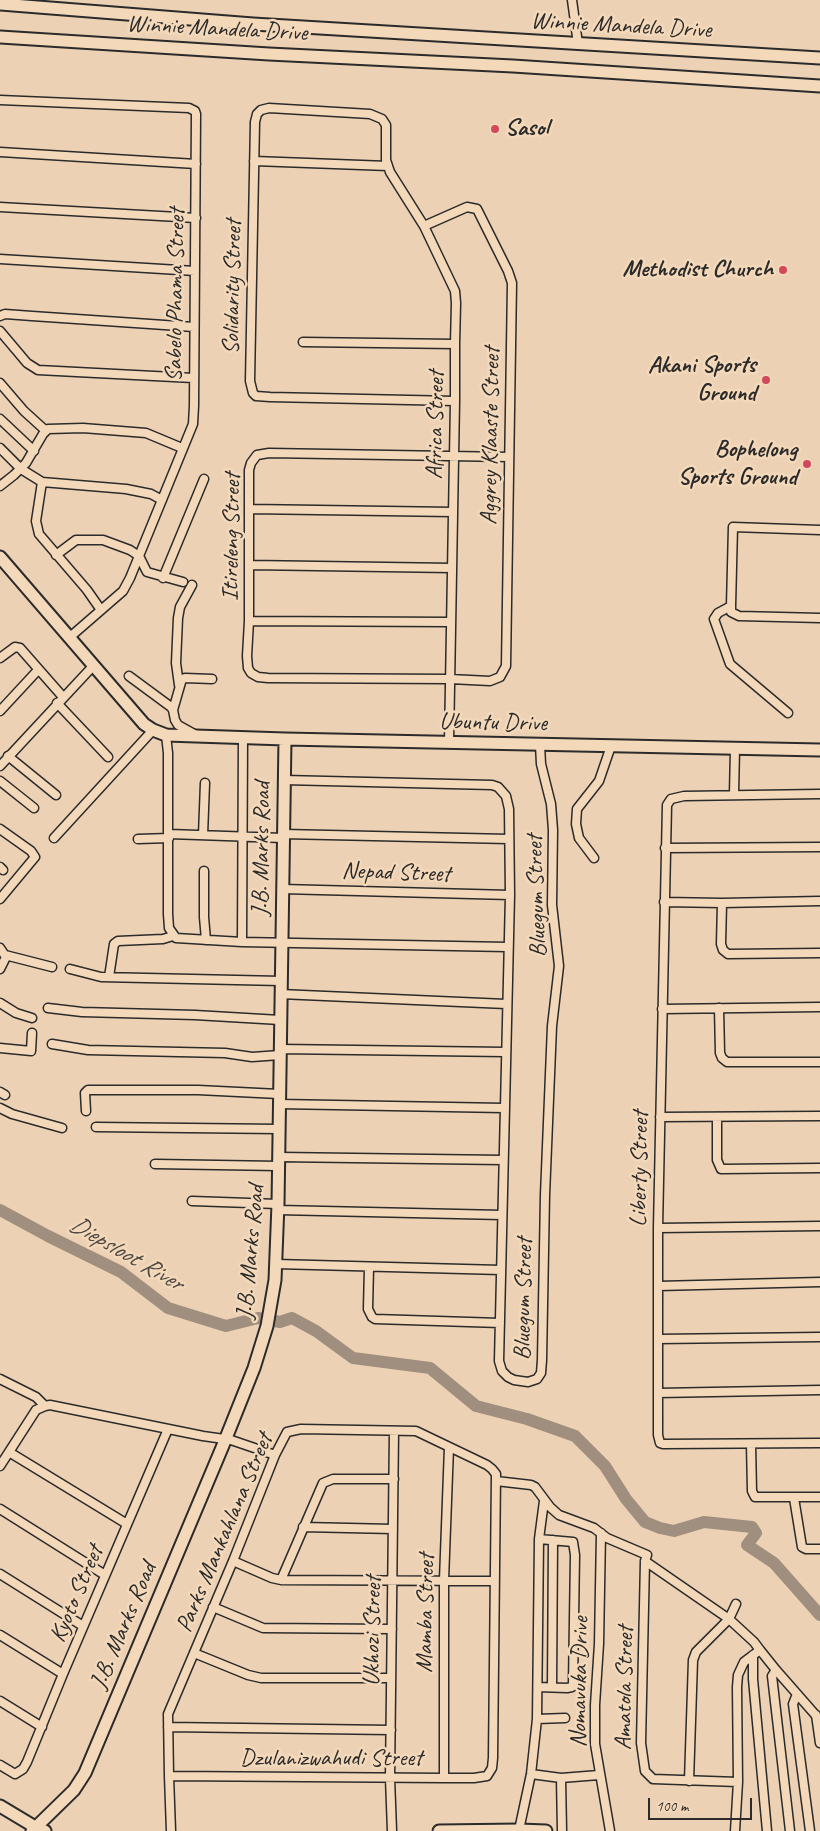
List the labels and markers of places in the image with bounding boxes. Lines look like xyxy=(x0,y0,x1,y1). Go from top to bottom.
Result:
place label: Sasol xyxy=(505,115,549,143)
marker: Sasol xyxy=(489,123,501,135)
place label: Methodist Church xyxy=(622,256,773,284)
marker: Methodist Church xyxy=(777,264,789,276)
place label: Akani Sports Ground xyxy=(648,352,756,408)
marker: Akani Sports Ground xyxy=(760,374,772,386)
place label: Bophelong Sports Ground xyxy=(678,436,797,492)
marker: Bophelong Sports Ground xyxy=(801,458,813,470)

